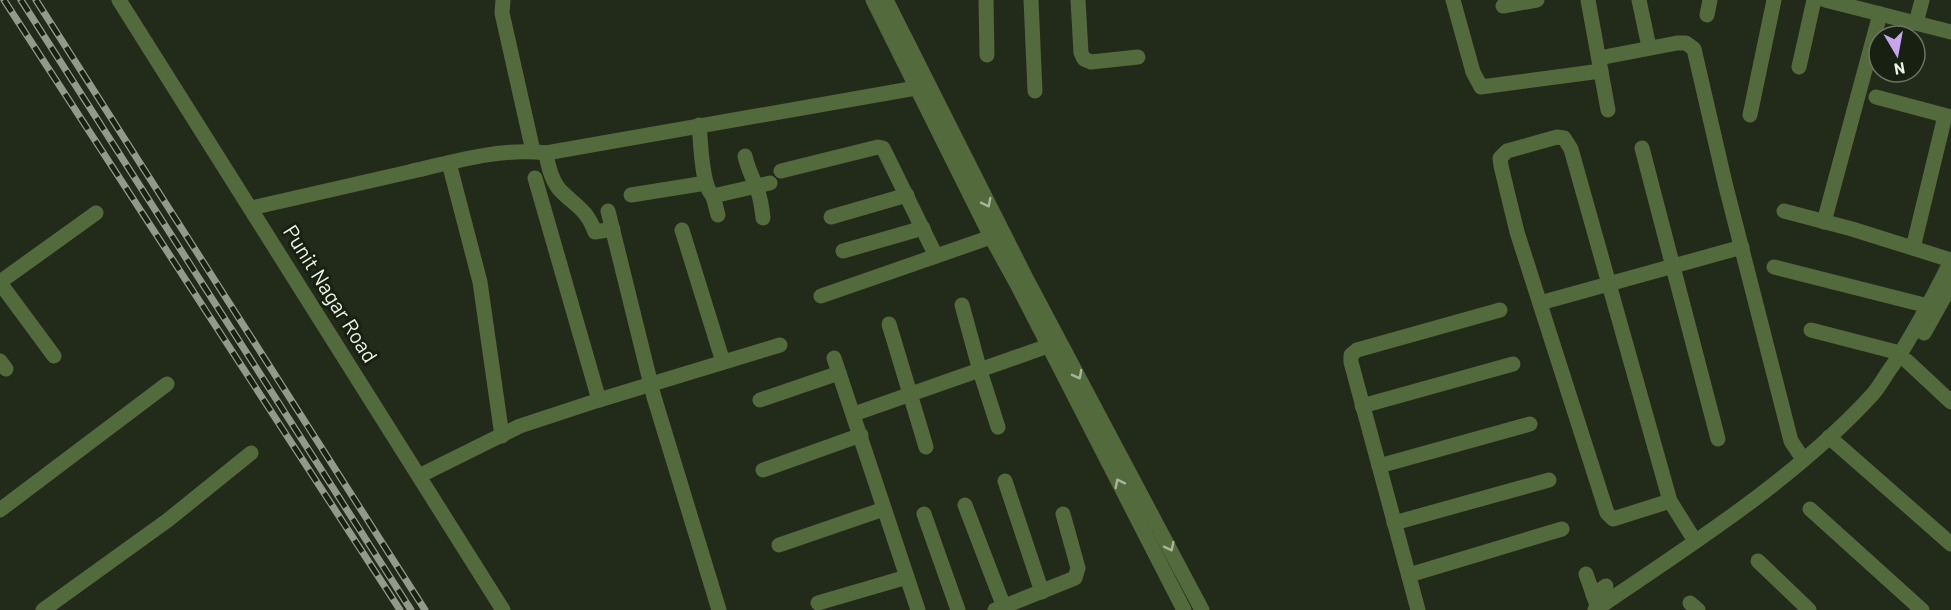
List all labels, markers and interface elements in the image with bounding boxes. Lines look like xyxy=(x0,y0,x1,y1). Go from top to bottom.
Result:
north arrow xyxy=(1867,24,1927,84)
text: N xyxy=(1893,59,1907,80)
one-way arrow xyxy=(980,196,991,207)
street label: Punit Nagar Road xyxy=(279,220,384,367)
one-way arrow xyxy=(1071,368,1083,379)
one-way arrow xyxy=(1115,479,1126,490)
one-way arrow xyxy=(1162,541,1174,552)

